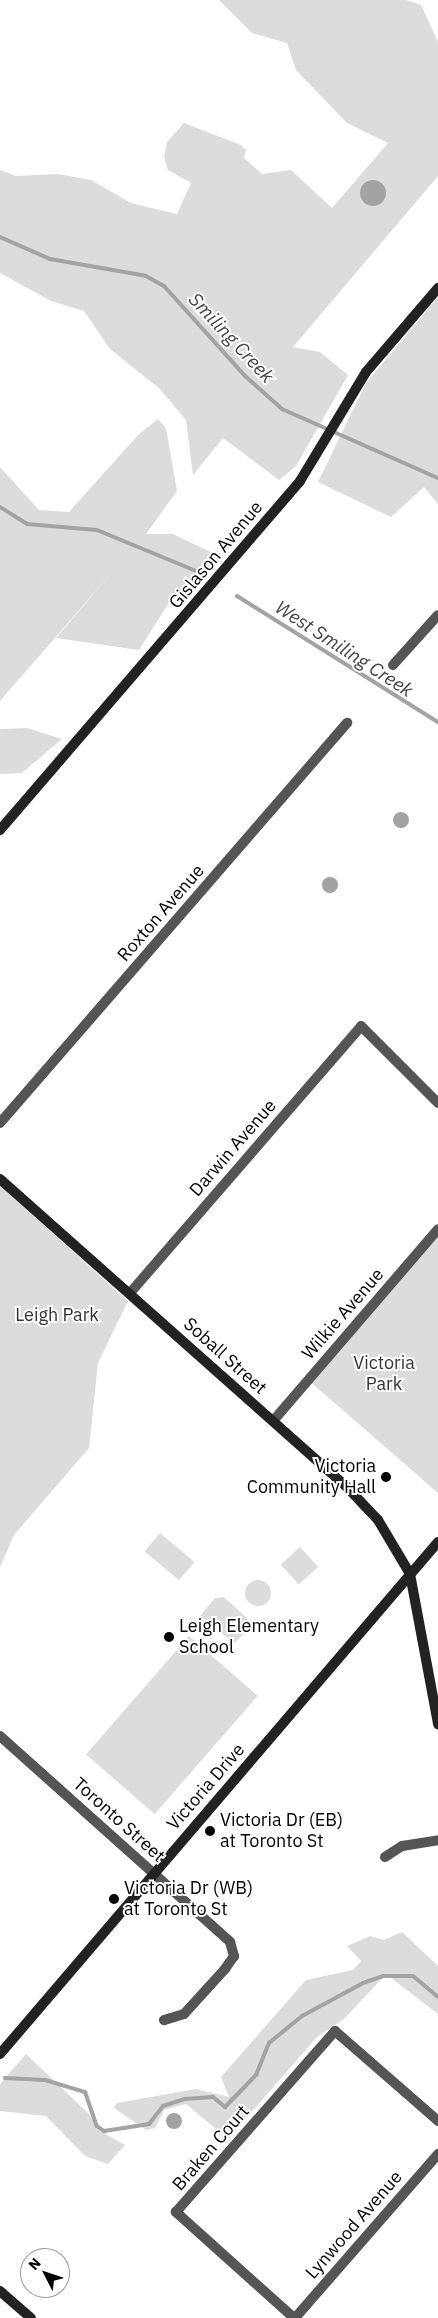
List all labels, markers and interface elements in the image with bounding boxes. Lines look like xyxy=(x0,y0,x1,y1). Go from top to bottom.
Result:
water label: Smiling Creek xyxy=(184,288,278,388)
street label: Gislason Avenue xyxy=(165,497,267,613)
water label: West Smiling Creek xyxy=(271,596,417,702)
street label: Roxton Avenue xyxy=(113,860,209,966)
street label: Darwin Avenue xyxy=(185,1095,281,1201)
street label: Wilkie Avenue xyxy=(298,1264,388,1364)
park label: Leigh Park xyxy=(15,1304,99,1326)
street label: Soball Street xyxy=(179,1313,271,1399)
park label: Victoria Park xyxy=(353,1353,415,1396)
place label: Victoria Community Hall xyxy=(247,1456,376,1498)
marker: Victoria Community Hall xyxy=(380,1471,392,1483)
place label: Leigh Elementary School xyxy=(179,1616,319,1658)
marker: Leigh Elementary School xyxy=(163,1631,175,1643)
street label: Victoria Drive xyxy=(163,1739,249,1835)
street label: Toronto Street xyxy=(69,1773,169,1867)
place label: Victoria Dr (EB) at Toronto St xyxy=(220,1810,343,1852)
marker: Victoria Dr (EB) at Toronto St xyxy=(204,1825,216,1837)
place label: Victoria Dr (WB) at Toronto St xyxy=(124,1878,253,1920)
marker: Victoria Dr (WB) at Toronto St xyxy=(108,1893,120,1905)
street label: Braken Court xyxy=(168,2101,254,2195)
street label: Lynwood Avenue xyxy=(301,2167,407,2283)
north arrow xyxy=(20,2248,70,2298)
text: N xyxy=(24,2254,45,2274)

